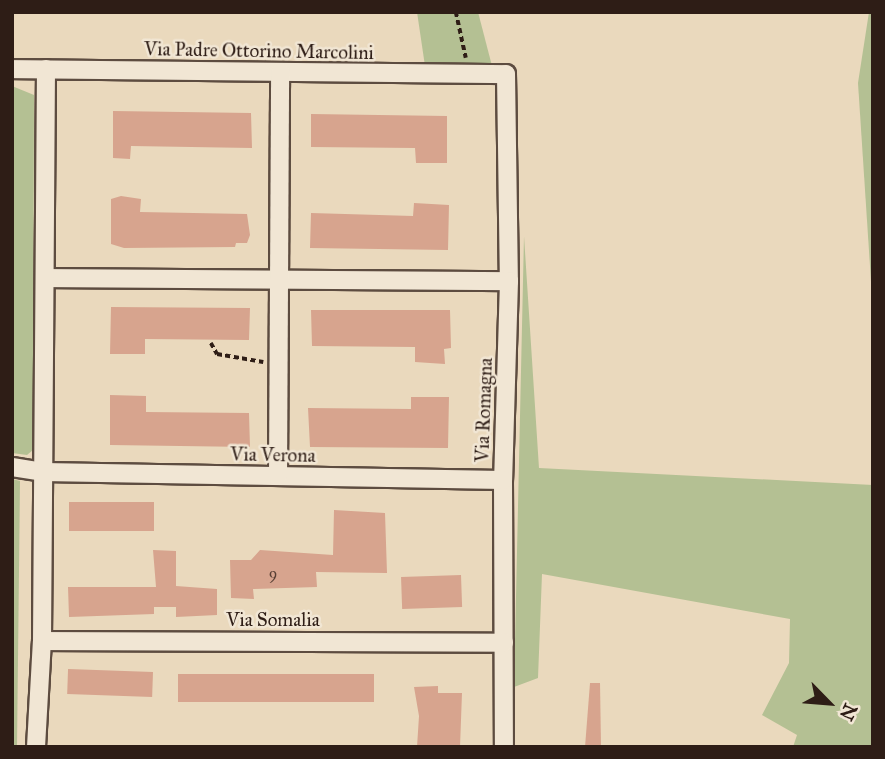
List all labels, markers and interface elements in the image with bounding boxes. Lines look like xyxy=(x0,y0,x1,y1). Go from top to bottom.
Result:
street label: Via Padre Ottorino Marcolini xyxy=(144,38,374,64)
street label: Via Romagna xyxy=(471,357,497,463)
street label: Via Verona xyxy=(230,443,316,467)
house number: 9 xyxy=(269,564,277,584)
street label: Via Somalia xyxy=(226,609,320,631)
north arrow xyxy=(794,668,864,738)
text: N xyxy=(835,700,862,724)

